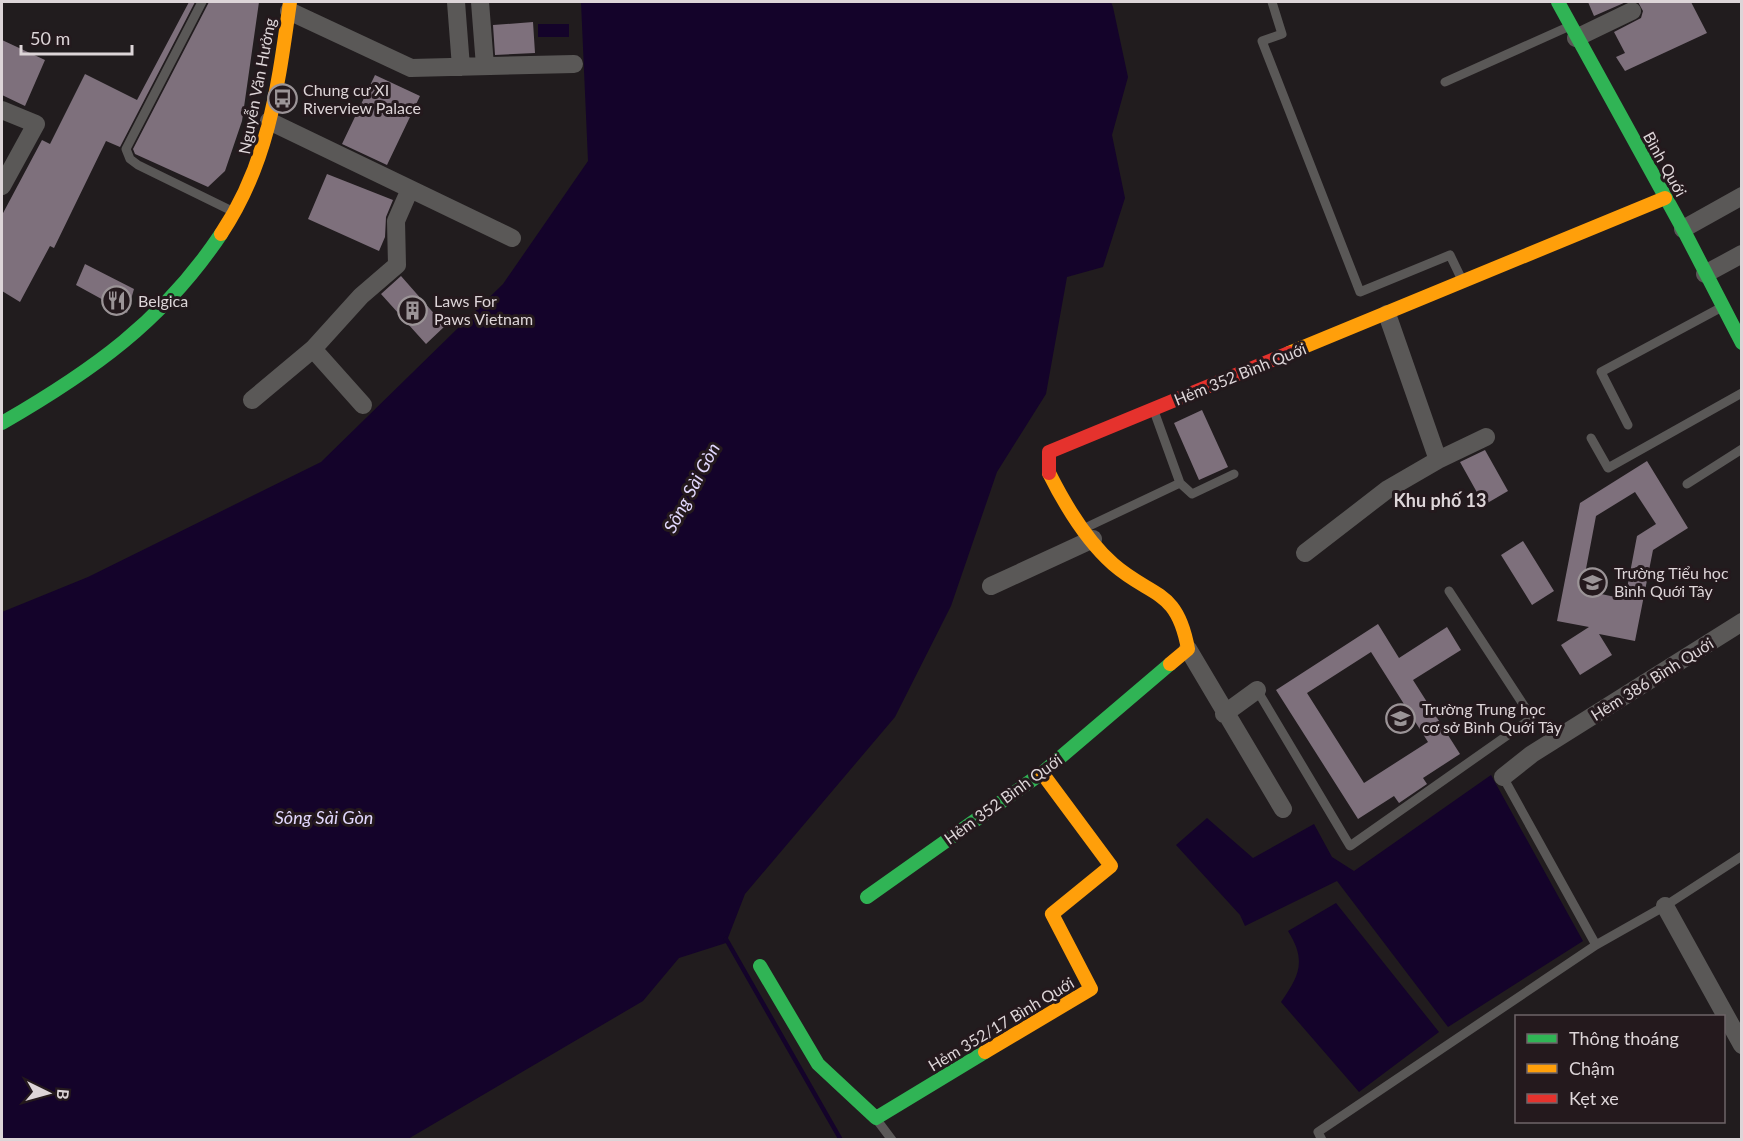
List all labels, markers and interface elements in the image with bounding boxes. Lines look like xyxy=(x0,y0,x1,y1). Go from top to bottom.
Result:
street label: Nguyễn Văn Hưởng xyxy=(234,16,279,155)
scale bar xyxy=(21,18,132,56)
text: 50 m xyxy=(30,27,70,49)
place label: Chung cư XI Riverview Palace xyxy=(303,80,421,117)
bus stop icon: Chung cư XI Riverview Palace xyxy=(266,83,298,115)
street label: Bình Quới xyxy=(1640,128,1691,200)
restaurant icon: Belgica xyxy=(101,285,133,317)
place label: Belgica xyxy=(138,291,188,310)
place label: Laws For Paws Vietnam xyxy=(434,291,533,328)
building icon: Laws For Paws Vietnam xyxy=(397,294,429,326)
street label: Hẻm 352 Bình Quới xyxy=(1171,338,1309,409)
water label: Sông Sài Gòn xyxy=(658,439,724,536)
district label: Khu phố 13 xyxy=(1394,489,1486,511)
place label: Trường Tiểu học Bình Quới Tây xyxy=(1614,563,1729,600)
school or university icon: Trường Tiểu học Bình Quới Tây xyxy=(1577,566,1609,598)
street label: Hẻm 386 Bình Quới xyxy=(1587,633,1716,724)
place label: Trường Trung học cơ sở Bình Quới Tây xyxy=(1422,699,1563,736)
school or university icon: Trường Trung học cơ sở Bình Quới Tây xyxy=(1385,702,1417,734)
street label: Hẻm 352 Bình Quới xyxy=(940,750,1065,848)
water label: Sông Sài Gòn xyxy=(275,806,373,828)
street label: Hẻm 352/17 Bình Quới xyxy=(924,973,1077,1075)
legend xyxy=(1515,1015,1725,1123)
text: Thông thoáng xyxy=(1569,1027,1679,1049)
text: Chậm xyxy=(1569,1057,1615,1079)
north arrow xyxy=(18,1063,78,1123)
text: Kẹt xe xyxy=(1569,1087,1619,1109)
text: B xyxy=(54,1088,73,1100)

